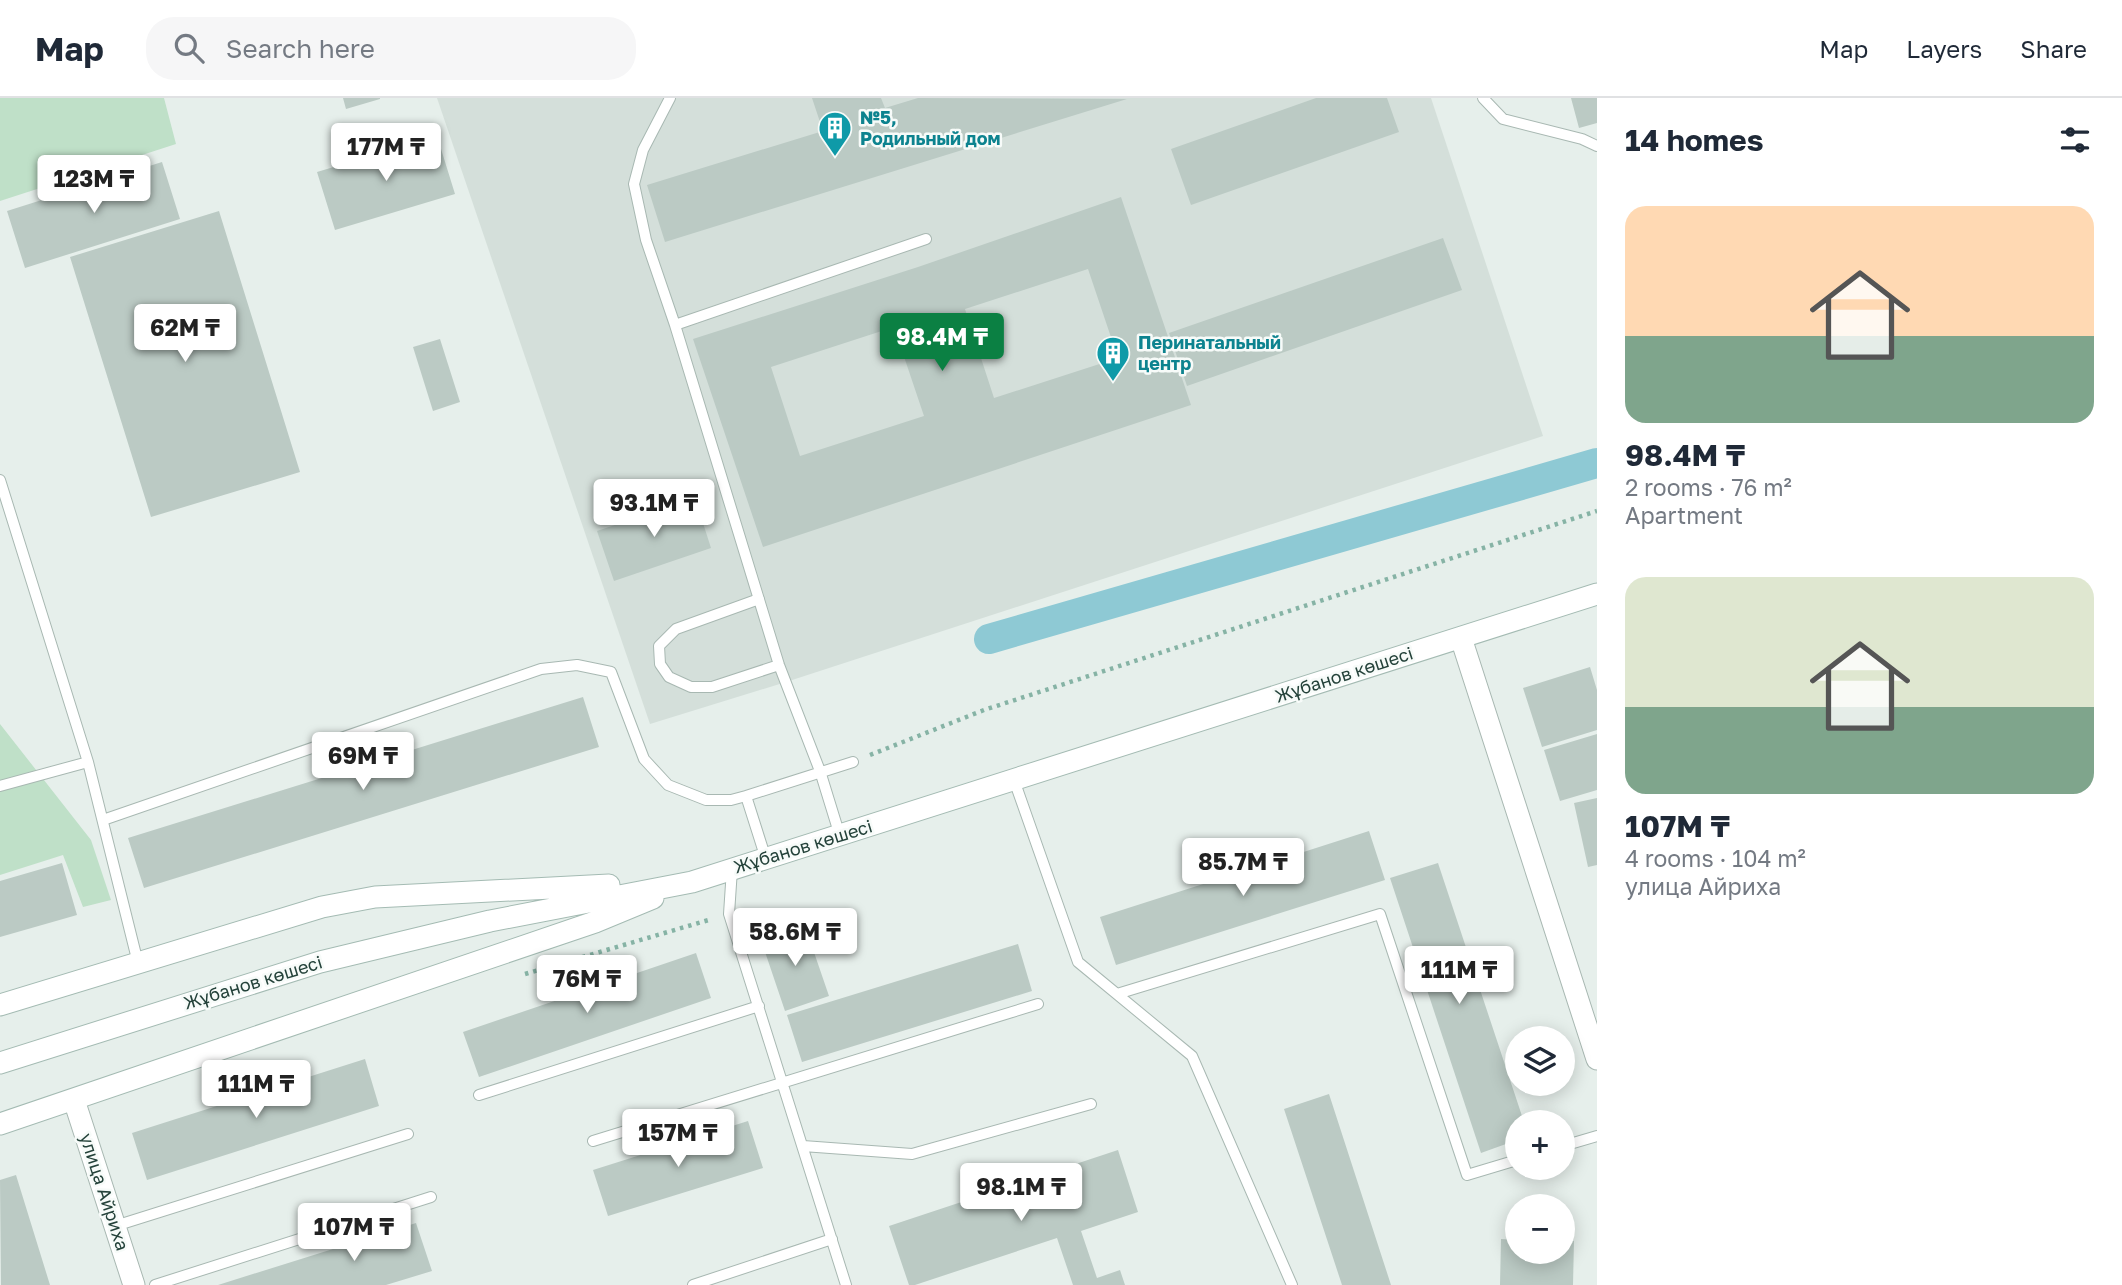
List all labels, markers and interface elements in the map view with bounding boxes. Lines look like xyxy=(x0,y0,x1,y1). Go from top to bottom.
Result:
search box xyxy=(146,17,636,80)
text: Map xyxy=(35,29,104,68)
icon: search xyxy=(170,29,208,67)
text: Search here xyxy=(226,33,375,64)
text: Map xyxy=(1819,34,1868,63)
text: Layers xyxy=(1906,34,1982,63)
text: Share xyxy=(2020,34,2087,63)
place label: №5, Родильный дом xyxy=(860,106,1001,149)
building icon: №5, Родильный дом xyxy=(816,109,854,158)
icon: filters xyxy=(2056,121,2094,159)
text: 14 homes xyxy=(1625,122,1764,158)
pin: 177M ₸ xyxy=(329,123,443,183)
text: 177M ₸ xyxy=(347,132,425,160)
pin: 123M ₸ xyxy=(37,156,151,215)
text: 123M ₸ xyxy=(53,164,135,192)
icon: home xyxy=(1797,252,1923,378)
pin: 62M ₸ xyxy=(136,304,234,364)
text: 62M ₸ xyxy=(150,313,220,341)
pin: 98.4M ₸ xyxy=(877,314,1007,373)
text: 98.4M ₸ xyxy=(896,322,988,350)
place label: Перинатальный центр xyxy=(1138,331,1281,374)
building icon: Перинатальный центр xyxy=(1094,334,1132,383)
text: 98.4M ₸ xyxy=(1625,437,1745,473)
text: 2 rooms · 76 m² xyxy=(1625,473,1792,501)
pin: 93.1M ₸ xyxy=(589,480,719,539)
text: 93.1M ₸ xyxy=(609,488,699,516)
text: Apartment xyxy=(1625,501,1743,529)
icon: home xyxy=(1797,623,1923,749)
street label: Жұбанов көшесі xyxy=(1272,641,1416,708)
pin: 69M ₸ xyxy=(314,732,412,792)
text: 69M ₸ xyxy=(328,741,398,769)
text: 107M ₸ xyxy=(1625,808,1730,844)
street label: Жұбанов көшесі xyxy=(731,814,875,879)
pin: 85.7M ₸ xyxy=(1178,838,1308,898)
text: 4 rooms · 104 m² xyxy=(1625,844,1806,872)
text: 85.7M ₸ xyxy=(1198,847,1288,875)
text: улица Айриха xyxy=(1625,872,1781,900)
pin: 58.6M ₸ xyxy=(730,908,860,968)
text: 58.6M ₸ xyxy=(749,917,841,945)
pin: 111M ₸ xyxy=(1402,946,1516,1006)
street label: Жұбанов көшесі xyxy=(181,950,325,1015)
text: 111M ₸ xyxy=(1421,955,1497,983)
pin: 76M ₸ xyxy=(538,956,636,1015)
text: 76M ₸ xyxy=(553,964,621,992)
map controls xyxy=(1505,1026,1575,1264)
button: layers xyxy=(1505,1026,1575,1096)
pin: 111M ₸ xyxy=(199,1060,313,1120)
text: 111M ₸ xyxy=(218,1069,294,1097)
pin: 157M ₸ xyxy=(621,1110,735,1169)
button: + xyxy=(1505,1110,1575,1180)
text: 157M ₸ xyxy=(638,1118,718,1146)
street label: улица Айриха xyxy=(76,1130,134,1253)
pin: 98.1M ₸ xyxy=(956,1164,1086,1223)
text: 98.1M ₸ xyxy=(976,1172,1066,1200)
button: − xyxy=(1505,1194,1575,1264)
pin: 107M ₸ xyxy=(297,1204,411,1263)
text: 107M ₸ xyxy=(314,1212,394,1240)

